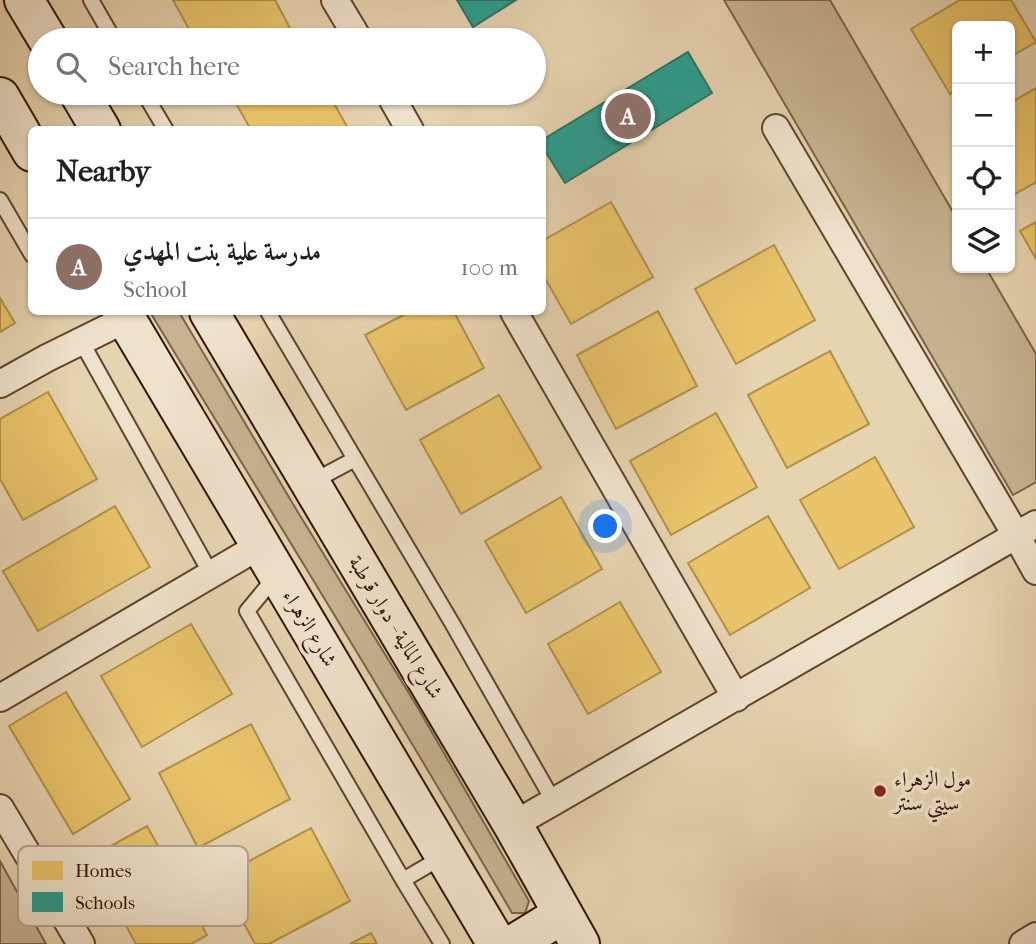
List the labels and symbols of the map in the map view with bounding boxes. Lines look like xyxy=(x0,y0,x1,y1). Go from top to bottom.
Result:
pin: A xyxy=(605,90,651,142)
your location xyxy=(588,509,622,543)
street label: شارع المالية - دوار قرطبة xyxy=(339,551,448,706)
street label: شارع الزهراء xyxy=(273,585,342,674)
place label: مول الزهراء سيتي سنتر xyxy=(892,767,971,823)
marker: مول الزهراء سيتي سنتر xyxy=(872,783,888,799)
legend xyxy=(18,846,248,926)
text: Homes xyxy=(75,860,131,882)
text: Schools xyxy=(75,892,135,914)

